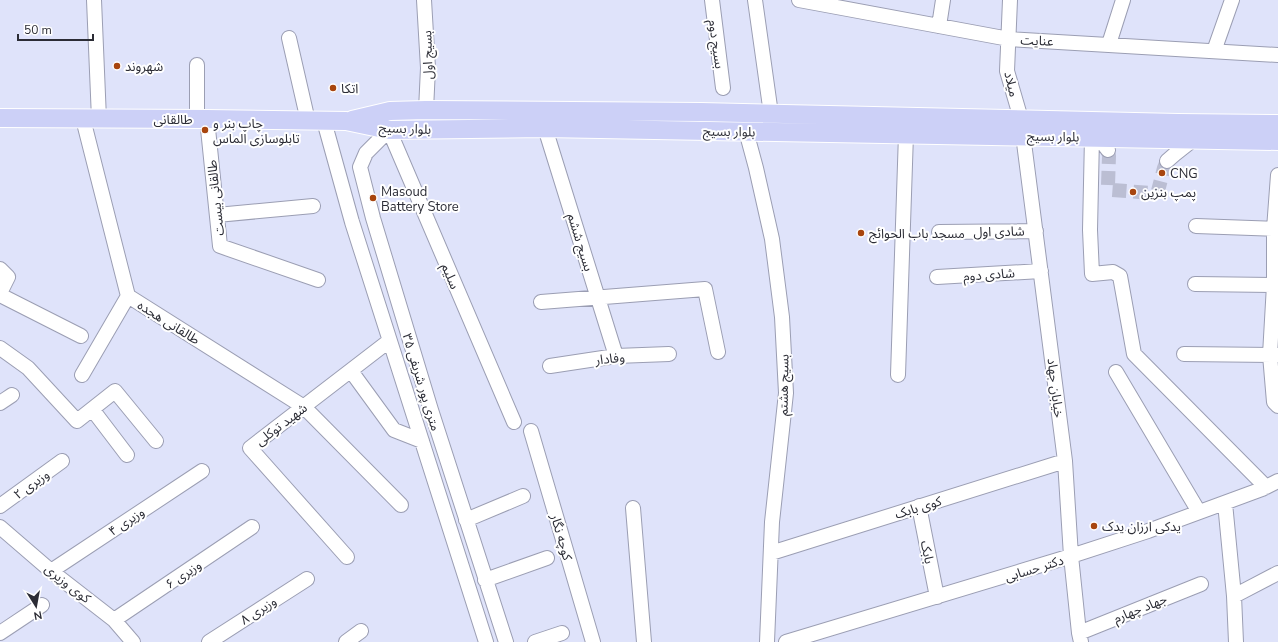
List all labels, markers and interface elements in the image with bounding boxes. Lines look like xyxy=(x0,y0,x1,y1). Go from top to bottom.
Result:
scale bar xyxy=(18,16,93,42)
street label: بسيج دوم xyxy=(703,18,728,70)
text: 50 m xyxy=(24,22,52,38)
street label: بسیج اول xyxy=(418,30,439,80)
street label: عنایت xyxy=(1020,31,1054,51)
place label: شهروند xyxy=(125,58,163,76)
marker: شهروند xyxy=(112,61,122,71)
street label: میلاد xyxy=(999,70,1023,99)
place label: اتکا xyxy=(341,80,358,98)
marker: اتکا xyxy=(328,83,338,93)
street label: طالقانی xyxy=(153,111,193,129)
place label: چاپ بنر و تابلوسازی الماس xyxy=(213,115,300,148)
street label: بلوار بسیج xyxy=(378,119,432,140)
street label: بلوار بسیج xyxy=(703,123,755,142)
marker: چاپ بنر و تابلوسازی الماس xyxy=(200,125,210,135)
street label: بلوار بسیج xyxy=(1027,128,1079,147)
street label: طالقانی بیست xyxy=(203,159,229,237)
place label: CNG xyxy=(1170,165,1198,183)
marker: CNG xyxy=(1157,168,1167,178)
place label: Masoud Battery Store xyxy=(381,183,459,216)
place label: پمپ بنزین xyxy=(1141,184,1196,202)
marker: پمپ بنزین xyxy=(1128,187,1138,197)
marker: Masoud Battery Store xyxy=(368,193,378,203)
street label: بسیج ششم xyxy=(562,211,597,274)
street label: شادی اول xyxy=(973,223,1025,241)
place label: مسجد باب الحوائج xyxy=(869,225,965,244)
marker: مسجد باب الحوائج xyxy=(856,228,866,238)
street label: سلیم xyxy=(436,261,463,292)
street label: شادی دوم xyxy=(963,264,1015,286)
street label: طالقانی هجده xyxy=(134,297,203,349)
street label: ۳۵ متری پور شریفی xyxy=(398,331,444,434)
street label: وفادار xyxy=(594,348,626,370)
street label: بسیج هشتم xyxy=(774,354,795,416)
street label: خیابان جهاد xyxy=(1042,357,1068,419)
street label: شهید توکلی xyxy=(252,399,311,450)
street label: وزیری ۲ xyxy=(10,466,53,504)
street label: کوی بابک xyxy=(893,492,945,524)
street label: وزیری ۴ xyxy=(105,503,148,540)
street label: کوچه نگار xyxy=(546,511,576,563)
place label: یدکی ارزان یدک xyxy=(1102,518,1181,536)
marker: یدکی ارزان یدک xyxy=(1089,521,1099,531)
street label: بابک xyxy=(916,539,938,565)
street label: دکتر حسابی xyxy=(1003,552,1066,586)
street label: وزیری ۶ xyxy=(162,556,205,593)
street label: کوی وزیری xyxy=(41,560,95,608)
north arrow xyxy=(16,586,56,626)
street label: جهاد چهارم xyxy=(1111,590,1170,628)
street label: وزیری ۸ xyxy=(237,592,280,629)
text: N xyxy=(32,607,43,623)

